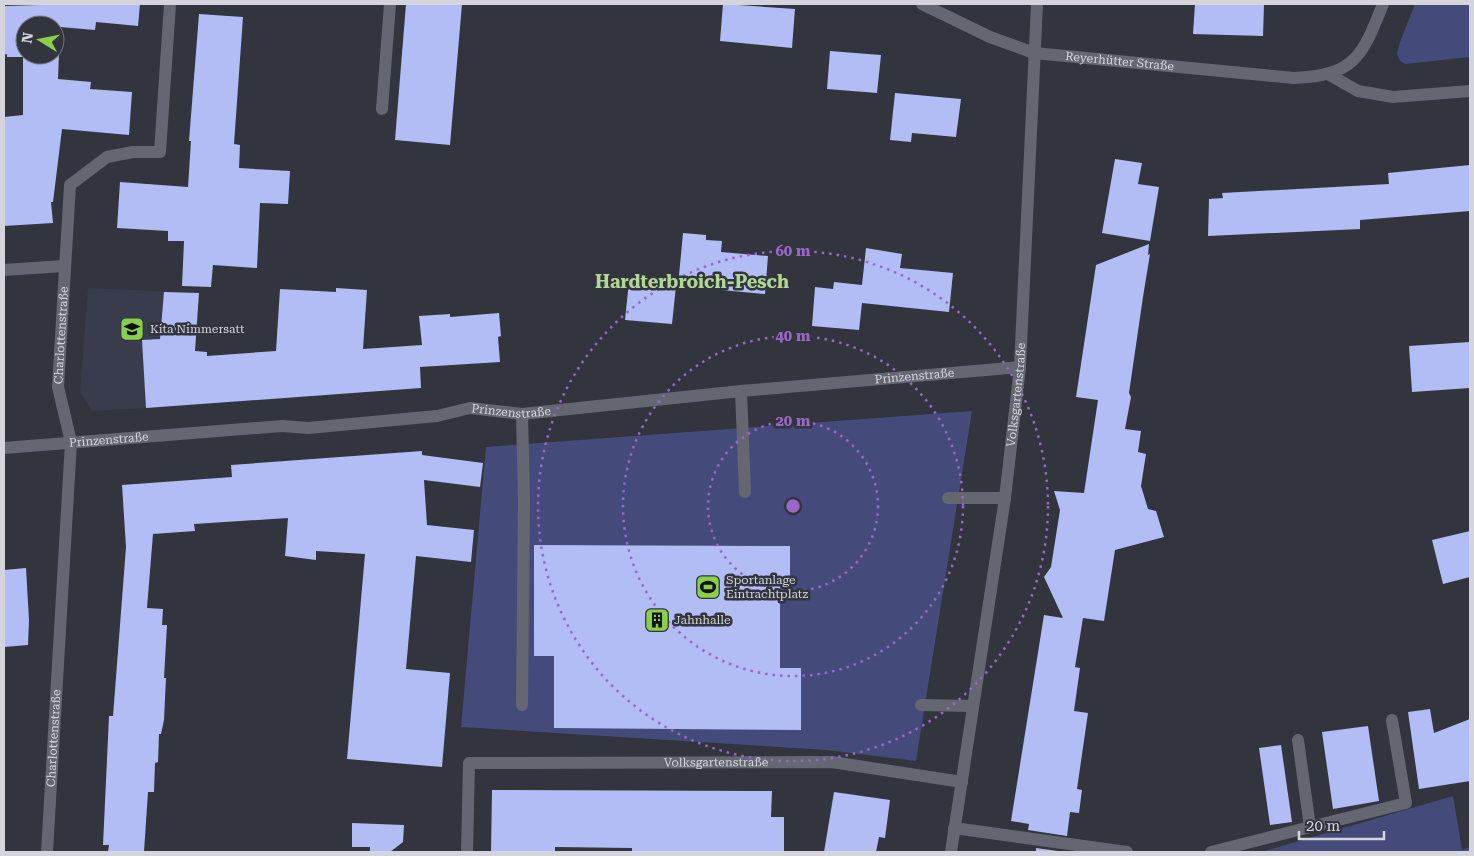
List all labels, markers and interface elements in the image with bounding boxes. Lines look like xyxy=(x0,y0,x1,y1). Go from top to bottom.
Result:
north arrow xyxy=(15,15,65,65)
text: N xyxy=(18,31,36,44)
street label: Reyerhütter Straße xyxy=(1065,49,1175,73)
text: 60 m xyxy=(775,242,811,260)
district label: Hardterbroich-Pesch xyxy=(595,271,789,292)
street label: Charlottenstraße xyxy=(51,286,71,385)
school or university icon: Kita Nimmersatt xyxy=(119,316,145,342)
place label: Kita Nimmersatt xyxy=(150,322,245,336)
text: 40 m xyxy=(775,327,811,345)
street label: Volksgartenstraße xyxy=(1004,342,1028,448)
street label: Prinzenstraße xyxy=(874,366,955,386)
street label: Prinzenstraße xyxy=(471,401,552,421)
text: 20 m xyxy=(775,412,811,430)
street label: Prinzenstraße xyxy=(68,430,149,450)
centre of rings xyxy=(784,497,802,515)
place label: Sportanlage Eintrachtplatz xyxy=(726,573,808,601)
sports icon: Sportanlage Eintrachtplatz xyxy=(695,574,721,600)
building icon: Jahnhalle xyxy=(644,607,670,633)
place label: Jahnhalle xyxy=(674,613,731,627)
street label: Charlottenstraße xyxy=(44,689,64,787)
street label: Volksgartenstraße xyxy=(664,755,769,769)
scale bar xyxy=(1299,808,1384,840)
text: 20 m xyxy=(1306,817,1341,835)

